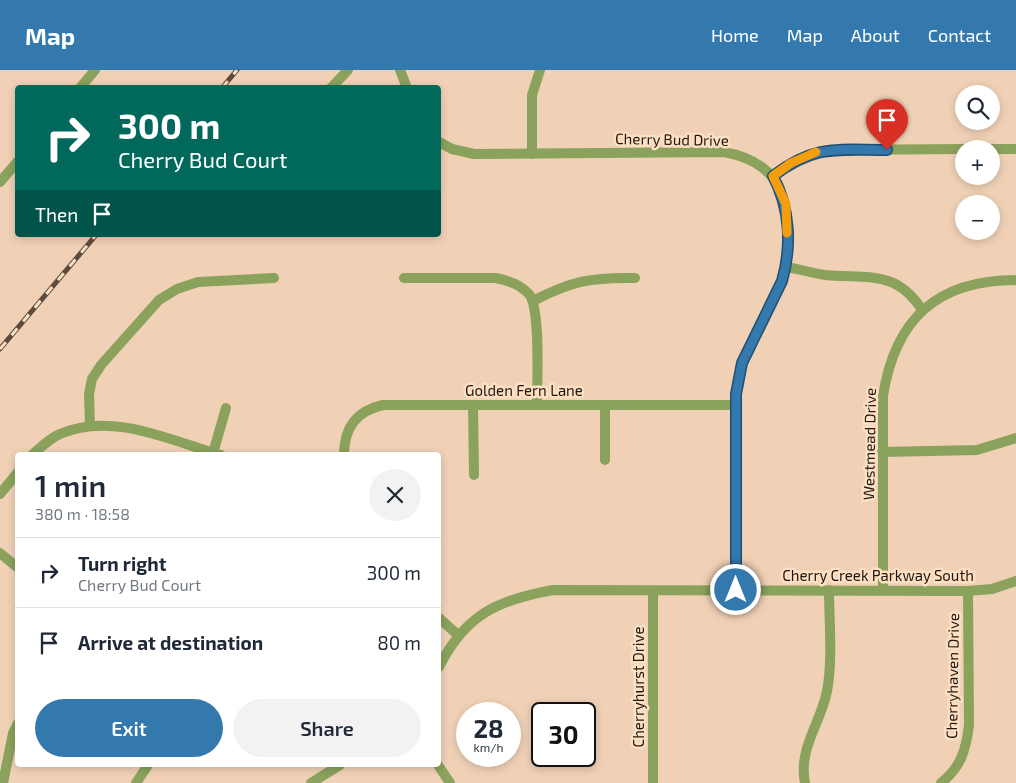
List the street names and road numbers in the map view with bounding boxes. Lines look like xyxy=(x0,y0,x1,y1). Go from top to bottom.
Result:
street label: Cherry Bud Drive xyxy=(615,129,729,149)
street label: Golden Fern Lane xyxy=(465,381,583,399)
street label: Westmead Drive xyxy=(859,388,879,500)
street label: Cherry Creek Parkway South xyxy=(782,566,974,584)
street label: Cherryhaven Drive xyxy=(942,613,962,739)
street label: Cherryhurst Drive xyxy=(629,627,647,747)

